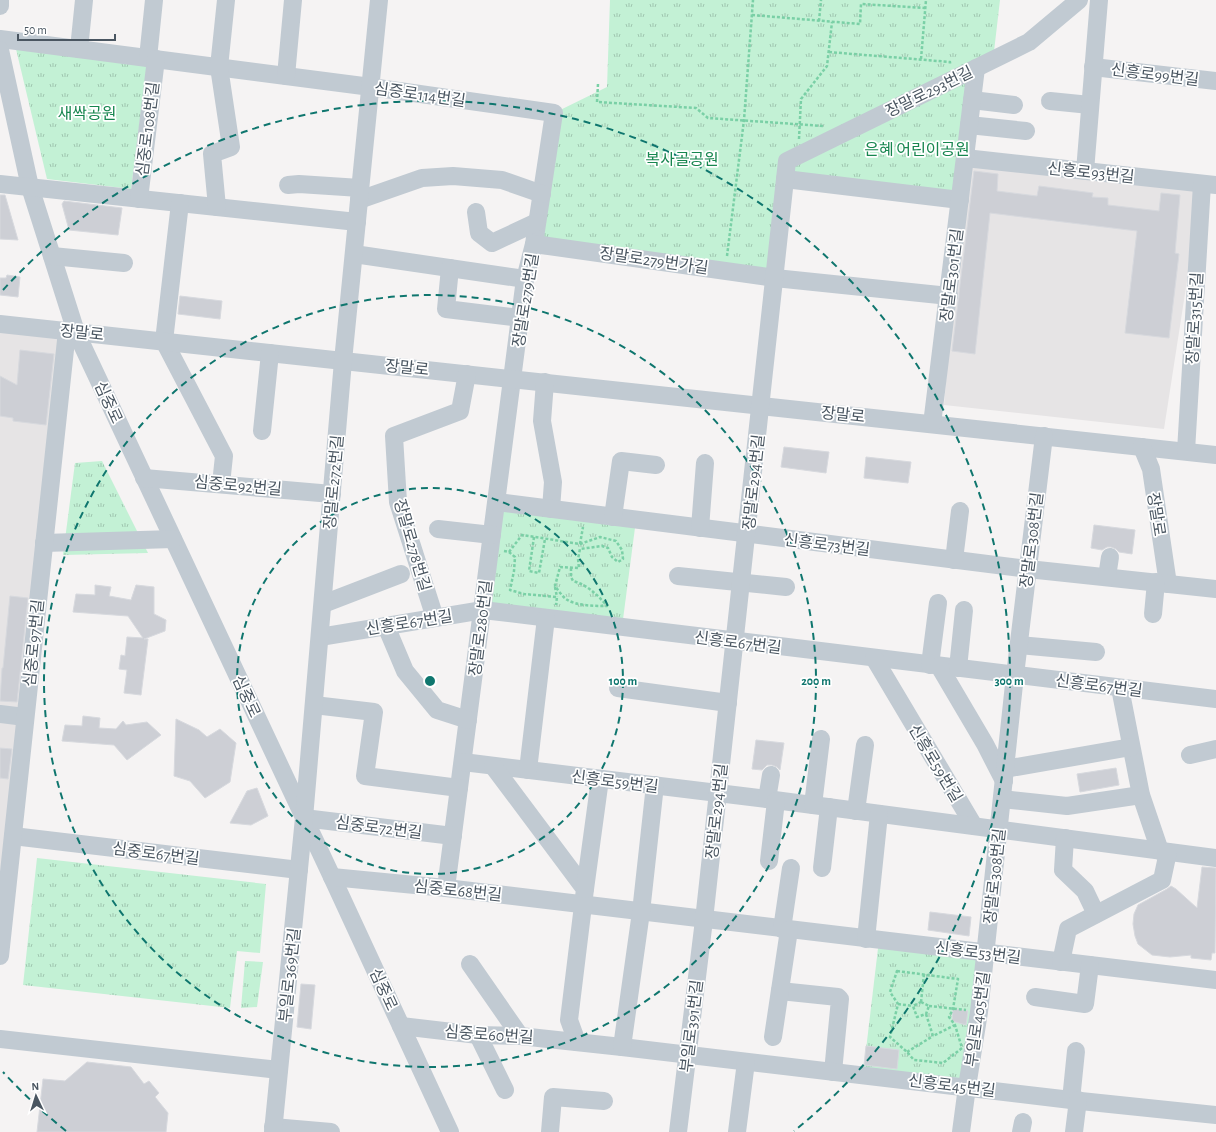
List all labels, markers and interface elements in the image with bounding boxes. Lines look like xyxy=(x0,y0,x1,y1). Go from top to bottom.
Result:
scale bar xyxy=(18,16,115,42)
text: 50 m xyxy=(24,24,47,36)
street label: 신흥로99번길 xyxy=(1110,62,1200,88)
street label: 장말로293번길 xyxy=(883,64,976,120)
street label: 심중로108번길 xyxy=(134,81,162,177)
street label: 심중로114번길 xyxy=(373,81,467,109)
park label: 새싹공원 xyxy=(58,106,116,122)
park label: 은혜 어린이공원 xyxy=(864,142,970,158)
park label: 복사골공원 xyxy=(645,152,719,168)
street label: 신흥로93번길 xyxy=(1046,160,1135,186)
street label: 장말로301번길 xyxy=(938,227,966,323)
street label: 장말로279번가길 xyxy=(598,245,709,277)
street label: 장말로279번길 xyxy=(511,252,541,348)
street label: 장말로315번길 xyxy=(1185,272,1205,365)
street label: 장말로 xyxy=(59,323,105,343)
street label: 장말로 xyxy=(384,358,430,378)
street label: 심중로 xyxy=(92,379,125,426)
street label: 장말로 xyxy=(820,405,866,425)
street label: 장말로294번길 xyxy=(741,433,767,531)
street label: 장말로272번길 xyxy=(322,434,346,530)
street label: 심중로92번길 xyxy=(193,474,283,498)
street label: 장말로308번길 xyxy=(1018,491,1046,589)
street label: 장말로 xyxy=(1145,491,1167,537)
street label: 장말로278번길 xyxy=(391,497,433,593)
street label: 신흥로73번길 xyxy=(783,532,871,558)
street label: 장말로280번길 xyxy=(467,579,495,677)
street label: 심중로97번길 xyxy=(21,599,47,688)
street label: 신흥로67번길 xyxy=(365,608,454,638)
street label: 신흥로67번길 xyxy=(693,630,782,656)
street label: 심중로 xyxy=(230,673,263,720)
street label: 신흥로67번길 xyxy=(1054,673,1143,699)
centre of rings xyxy=(423,674,437,688)
text: 100 m xyxy=(609,675,637,687)
text: 200 m xyxy=(801,675,831,687)
text: 300 m xyxy=(994,675,1024,687)
street label: 신흥로59번길 xyxy=(906,722,965,805)
street label: 장말로294번길 xyxy=(704,762,730,860)
street label: 신흥로59번길 xyxy=(570,769,659,795)
street label: 심중로72번길 xyxy=(334,815,423,841)
street label: 장말로308번길 xyxy=(982,827,1008,925)
street label: 심중로67번길 xyxy=(111,841,200,867)
street label: 심중로68번길 xyxy=(413,878,503,904)
street label: 부일로369번길 xyxy=(277,927,303,1023)
street label: 신흥로53번길 xyxy=(934,940,1022,966)
street label: 심중로 xyxy=(367,966,400,1013)
street label: 부일로405번길 xyxy=(963,970,993,1068)
street label: 부일로391번길 xyxy=(678,979,706,1073)
street label: 심중로60번길 xyxy=(444,1024,534,1046)
street label: 신흥로45번길 xyxy=(907,1073,997,1099)
north arrow xyxy=(16,1076,56,1116)
text: N xyxy=(31,1081,40,1092)

